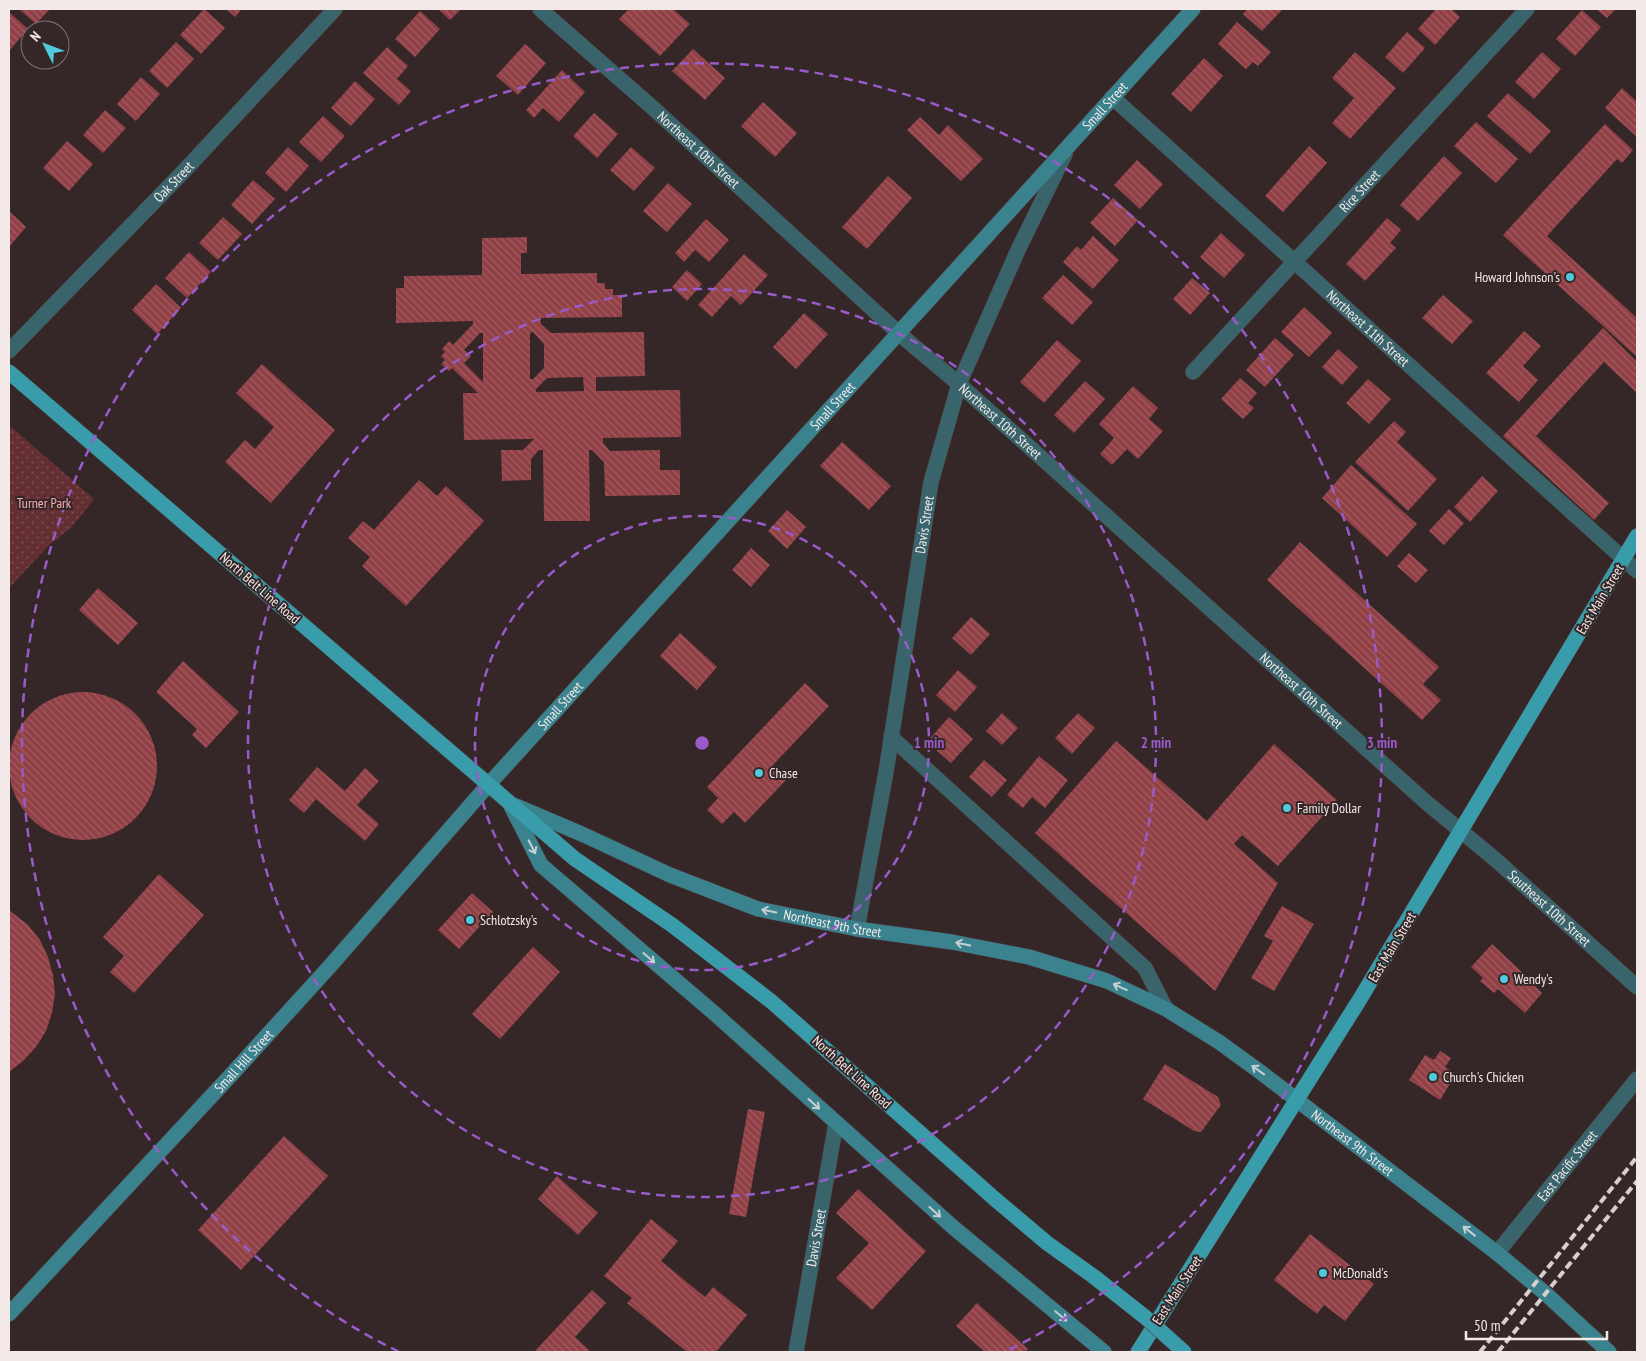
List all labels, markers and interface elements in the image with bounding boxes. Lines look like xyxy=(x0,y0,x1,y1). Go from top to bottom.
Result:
north arrow xyxy=(20,20,70,70)
text: N xyxy=(26,27,45,45)
street label: Small Street xyxy=(1078,78,1132,134)
street label: Northeast 10th Street xyxy=(654,107,744,192)
street label: Oak Street xyxy=(149,157,198,206)
street label: Rice Street xyxy=(1335,166,1384,216)
place label: Howard Johnson's xyxy=(1475,268,1560,286)
marker: Howard Johnson's xyxy=(1564,271,1576,283)
street label: Northeast 11th Street xyxy=(1323,286,1413,370)
street label: Small Street xyxy=(806,378,859,434)
street label: Northeast 10th Street xyxy=(955,379,1046,463)
park label: Turner Park xyxy=(17,494,72,512)
street label: Davis Street xyxy=(911,494,938,555)
street label: North Belt Line Road xyxy=(216,548,304,628)
street label: East Main Street xyxy=(1572,560,1628,637)
street label: Northeast 10th Street xyxy=(1256,649,1347,733)
street label: Small Street xyxy=(534,678,587,734)
text: 1 min xyxy=(914,733,944,752)
text: 2 min xyxy=(1141,733,1171,752)
text: 3 min xyxy=(1367,733,1397,752)
centre of rings xyxy=(693,734,711,752)
place label: Chase xyxy=(769,764,798,782)
marker: Chase xyxy=(753,767,765,779)
place label: Family Dollar xyxy=(1297,799,1361,817)
marker: Family Dollar xyxy=(1281,802,1293,814)
one-way arrow xyxy=(527,840,537,855)
street label: Southeast 10th Street xyxy=(1504,866,1595,950)
street label: Northeast 9th Street xyxy=(782,905,883,941)
one-way arrow xyxy=(761,906,777,915)
street label: East Main Street xyxy=(1364,908,1420,985)
place label: Schlotzsky's xyxy=(480,911,538,929)
marker: Schlotzsky's xyxy=(464,914,476,926)
one-way arrow xyxy=(956,939,972,948)
one-way arrow xyxy=(643,952,656,964)
place label: Wendy's xyxy=(1514,970,1553,988)
marker: Wendy's xyxy=(1498,973,1510,985)
one-way arrow xyxy=(1112,982,1127,992)
street label: Small Hill Street xyxy=(210,1026,277,1096)
street label: North Belt Line Road xyxy=(809,1032,895,1112)
one-way arrow xyxy=(1252,1065,1266,1075)
place label: Church's Chicken xyxy=(1443,1068,1524,1086)
marker: Church's Chicken xyxy=(1427,1071,1439,1083)
one-way arrow xyxy=(808,1098,821,1110)
street label: Northeast 9th Street xyxy=(1308,1105,1398,1180)
street label: East Pacific Street xyxy=(1533,1127,1601,1205)
one-way arrow xyxy=(929,1206,942,1218)
street label: Davis Street xyxy=(802,1207,830,1268)
one-way arrow xyxy=(1463,1226,1476,1237)
street label: East Main Street xyxy=(1148,1252,1206,1328)
place label: McDonald's xyxy=(1333,1264,1388,1282)
marker: McDonald's xyxy=(1317,1267,1329,1279)
scale bar xyxy=(1466,1308,1607,1340)
one-way arrow xyxy=(1054,1310,1067,1321)
text: 50 m xyxy=(1474,1316,1500,1335)

